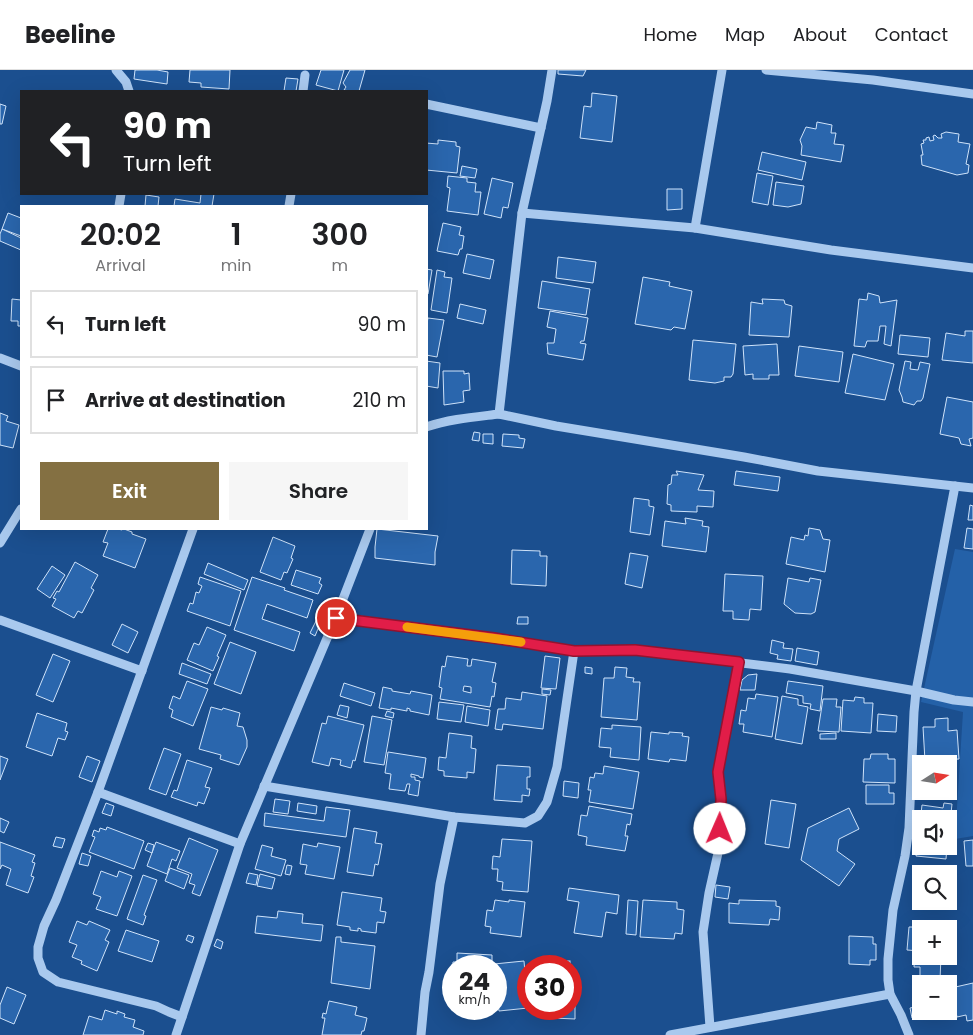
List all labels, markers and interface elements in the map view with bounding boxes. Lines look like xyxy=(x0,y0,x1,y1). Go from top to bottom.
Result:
text: Beeline xyxy=(25,18,116,51)
text: Home xyxy=(643,22,697,47)
text: Map xyxy=(725,22,765,47)
text: About xyxy=(793,22,847,47)
text: Contact xyxy=(875,22,948,47)
text: 90 m xyxy=(123,101,212,150)
icon: left xyxy=(40,110,105,175)
text: Turn left xyxy=(123,148,211,179)
text: 20:02 xyxy=(80,213,161,256)
text: 1 xyxy=(231,213,242,256)
text: 300 xyxy=(311,213,368,256)
text: Arrival xyxy=(95,254,146,277)
text: min xyxy=(221,254,252,277)
text: m xyxy=(332,254,348,277)
icon: left xyxy=(42,310,70,338)
text: Turn left xyxy=(85,311,166,338)
text: 90 m xyxy=(357,311,406,338)
icon: arrive xyxy=(42,386,70,414)
text: Arrive at destination xyxy=(85,387,286,414)
text: 210 m xyxy=(352,387,406,414)
button: Exit xyxy=(40,462,219,520)
button: Share xyxy=(229,462,408,520)
pin xyxy=(315,597,357,639)
icon: arrive xyxy=(322,604,350,632)
north arrow xyxy=(912,755,958,800)
map controls xyxy=(912,755,957,1020)
position arrow xyxy=(693,802,745,854)
button: sound xyxy=(912,810,957,855)
button: search xyxy=(912,865,957,910)
button: + xyxy=(912,920,957,965)
speed limit sign: 30 xyxy=(517,955,582,1020)
text: 24 xyxy=(459,964,490,999)
button: − xyxy=(912,975,957,1020)
text: km/h xyxy=(459,991,490,1008)

